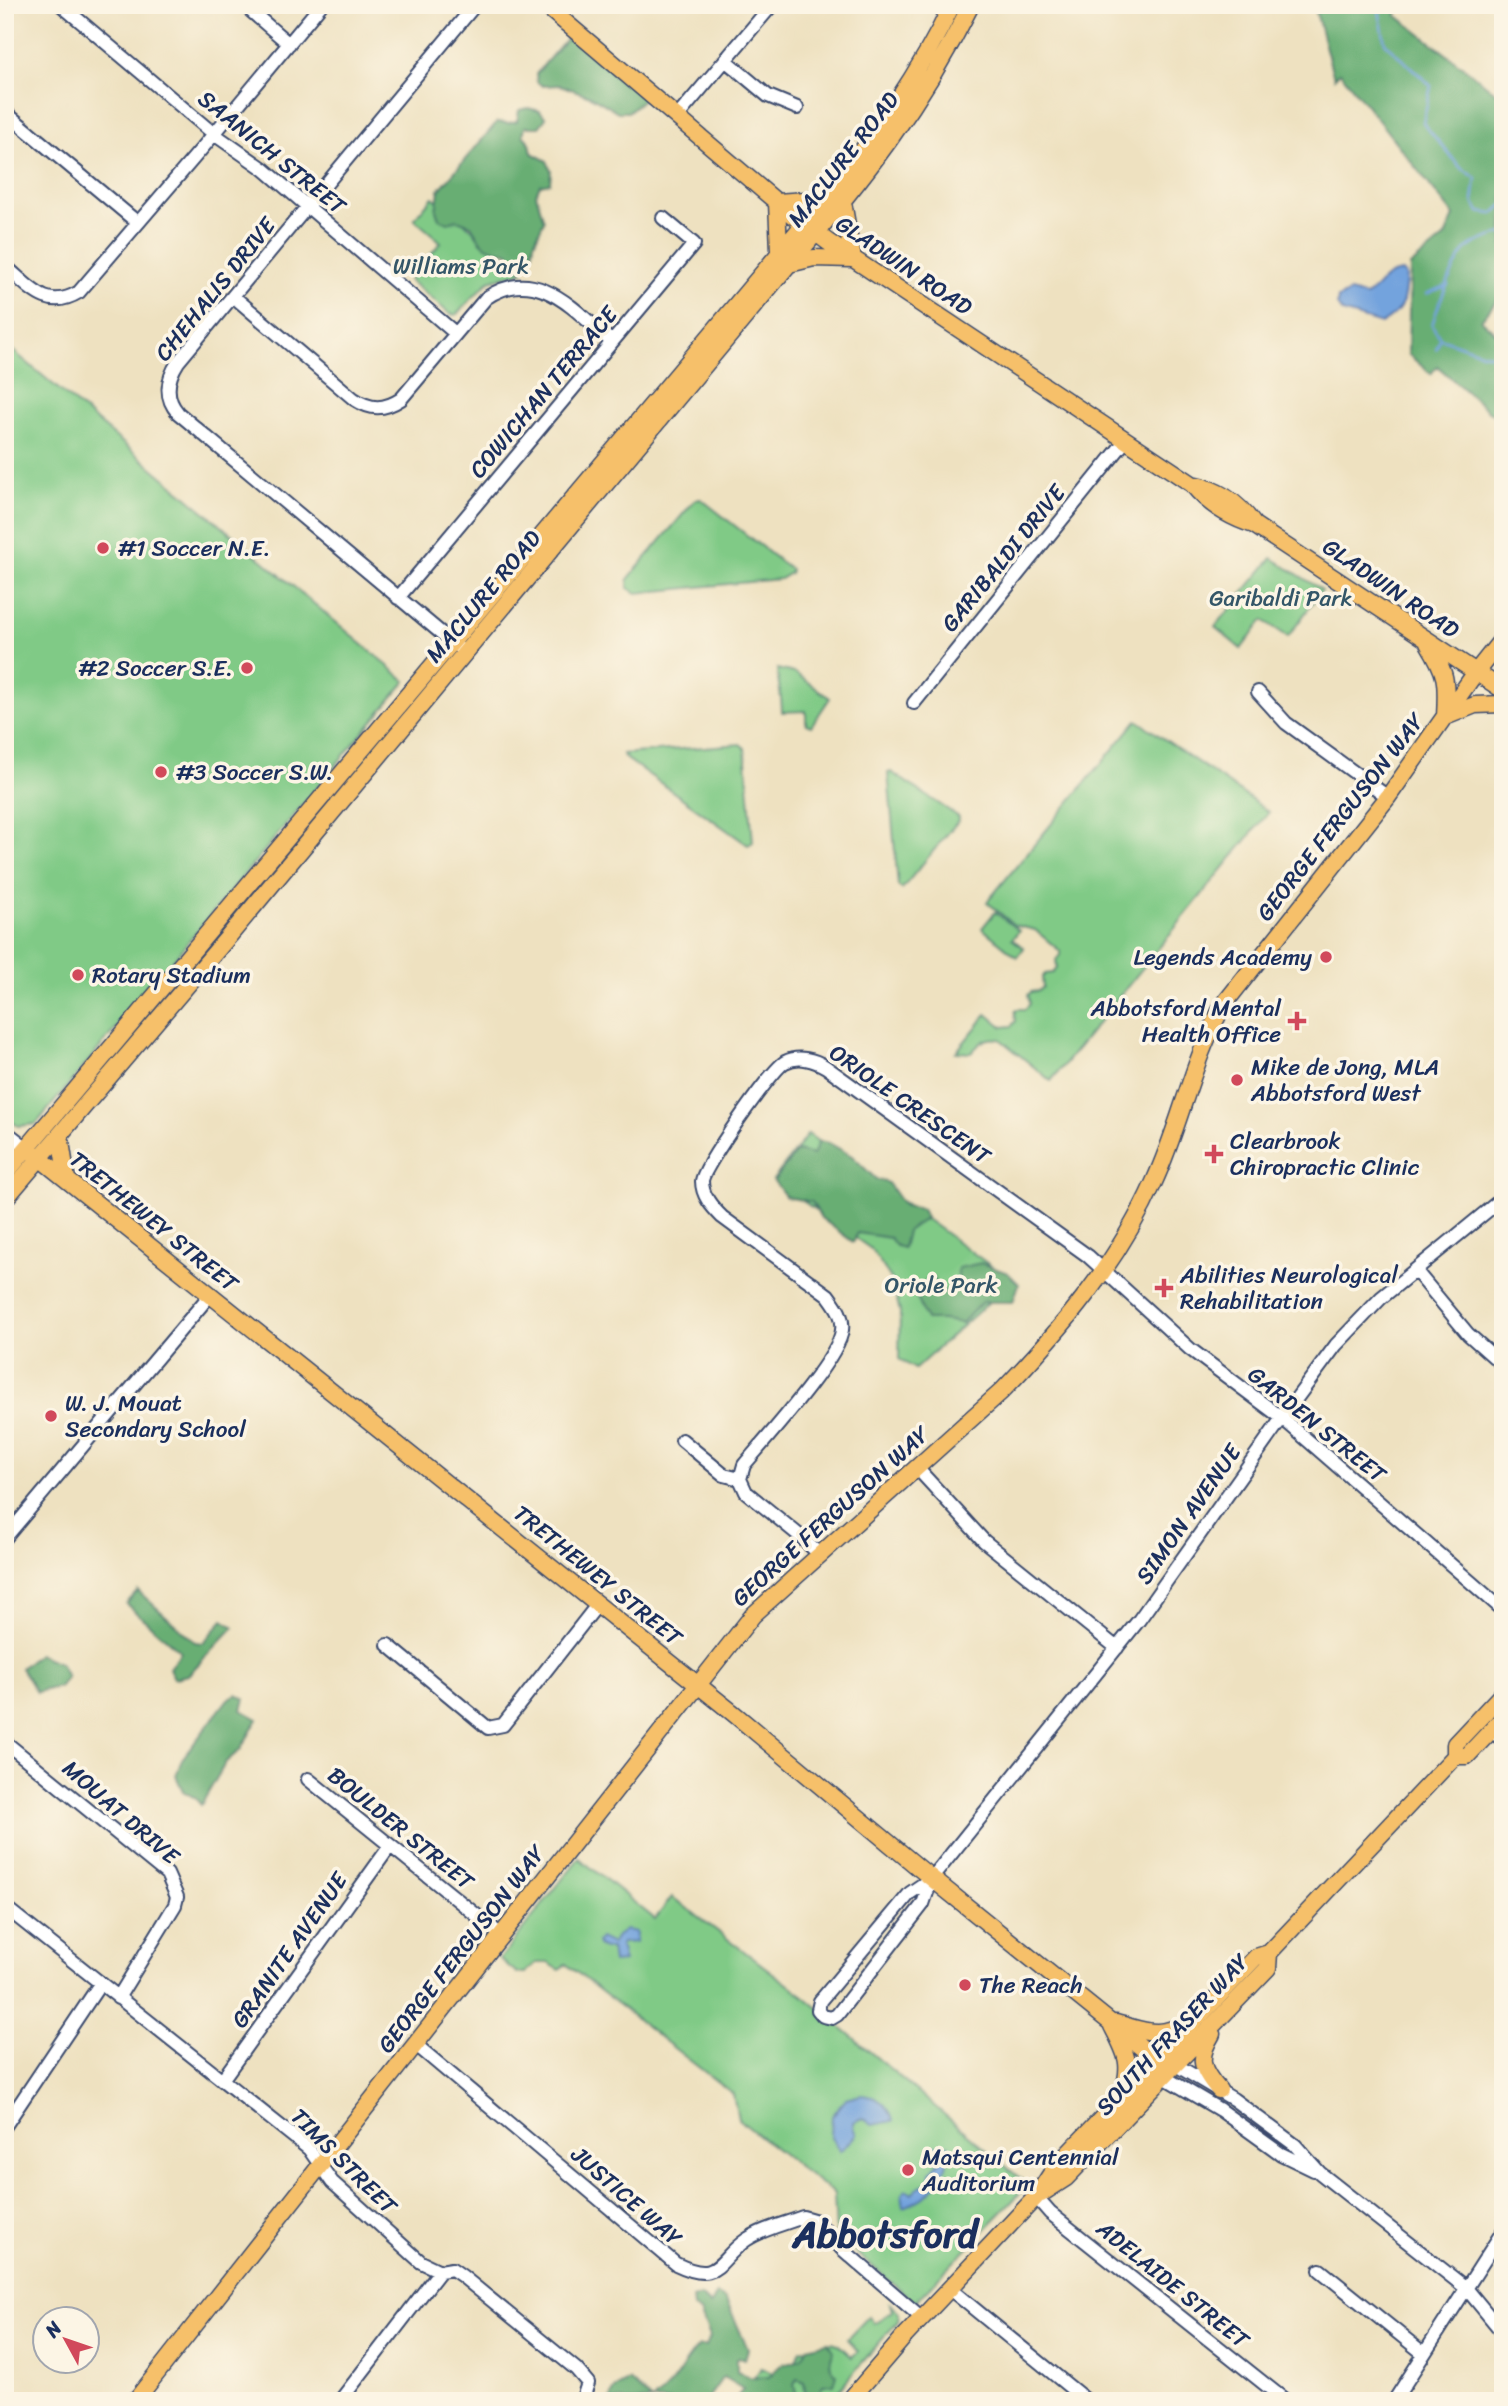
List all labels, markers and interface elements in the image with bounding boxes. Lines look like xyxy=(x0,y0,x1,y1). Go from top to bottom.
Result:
street label: SAANICH STREET xyxy=(188,79,356,226)
street label: MACLURE ROAD xyxy=(777,82,910,237)
street label: GLADWIN ROAD xyxy=(827,204,981,327)
street label: CHEHALIS DRIVE xyxy=(144,207,287,371)
park label: Williams Park xyxy=(393,246,529,287)
street label: COWICHAN TERRACE xyxy=(459,296,629,488)
street label: GARIBALDI DRIVE xyxy=(931,474,1077,641)
street label: MACLURE ROAD xyxy=(415,520,552,672)
street label: GLADWIN ROAD xyxy=(1314,527,1468,650)
place label: #1 Soccer N.E. xyxy=(117,528,271,569)
marker: #1 Soccer N.E. xyxy=(95,540,111,556)
park label: Garibaldi Park xyxy=(1209,578,1353,619)
place label: #2 Soccer S.E. xyxy=(78,648,233,689)
marker: #2 Soccer S.E. xyxy=(239,660,255,676)
street label: GEORGE FERGUSON WAY xyxy=(1246,703,1436,931)
place label: #3 Soccer S.W. xyxy=(175,752,333,793)
marker: #3 Soccer S.W. xyxy=(153,764,169,780)
place label: Legends Academy xyxy=(1133,937,1312,978)
marker: Legends Academy xyxy=(1318,949,1334,965)
place label: Rotary Stadium xyxy=(92,955,251,996)
marker: Rotary Stadium xyxy=(70,967,86,983)
place label: Abbotsford Mental Health Office xyxy=(1090,988,1281,1055)
marker: Abbotsford Mental Health Office xyxy=(1287,1011,1307,1031)
street label: ORIOLE CRESCENT xyxy=(820,1033,1001,1177)
place label: Mike de Jong, MLA Abbotsford West xyxy=(1250,1047,1439,1114)
marker: Mike de Jong, MLA Abbotsford West xyxy=(1229,1072,1245,1088)
place label: Clearbrook Chiropractic Clinic xyxy=(1230,1121,1420,1188)
street label: TRETHEWEY STREET xyxy=(60,1140,248,1304)
marker: Clearbrook Chiropractic Clinic xyxy=(1204,1144,1224,1164)
place label: Abilities Neurological Rehabilitation xyxy=(1179,1255,1398,1322)
park label: Oriole Park xyxy=(884,1265,998,1306)
marker: Abilities Neurological Rehabilitation xyxy=(1154,1278,1174,1298)
street label: GARDEN STREET xyxy=(1238,1355,1397,1495)
place label: W. J. Mouat Secondary School xyxy=(65,1383,246,1450)
marker: W. J. Mouat Secondary School xyxy=(43,1408,59,1424)
street label: GEORGE FERGUSON WAY xyxy=(722,1415,940,1617)
street label: SIMON AVENUE xyxy=(1125,1434,1253,1593)
street label: TRETHEWEY STREET xyxy=(504,1494,692,1658)
street label: MOUAT DRIVE xyxy=(52,1749,190,1876)
street label: BOULDER STREET xyxy=(318,1756,485,1902)
street label: GEORGE FERGUSON WAY xyxy=(367,1835,557,2063)
street label: GRANITE AVENUE xyxy=(220,1862,359,2037)
street label: SOUTH FRASER WAY xyxy=(1085,1943,1259,2126)
place label: The Reach xyxy=(979,1965,1083,2006)
marker: The Reach xyxy=(957,1977,973,1993)
street label: TIMS STREET xyxy=(280,2098,408,2226)
street label: JUSTICE WAY xyxy=(560,2135,692,2257)
place label: Matsqui Centennial Auditorium xyxy=(921,2137,1119,2204)
marker: Matsqui Centennial Auditorium xyxy=(900,2162,916,2178)
district label: Abbotsford xyxy=(791,2202,981,2267)
street label: ADELAIDE STREET xyxy=(1086,2209,1259,2360)
north arrow xyxy=(32,2304,102,2374)
text: N xyxy=(36,2313,71,2346)

